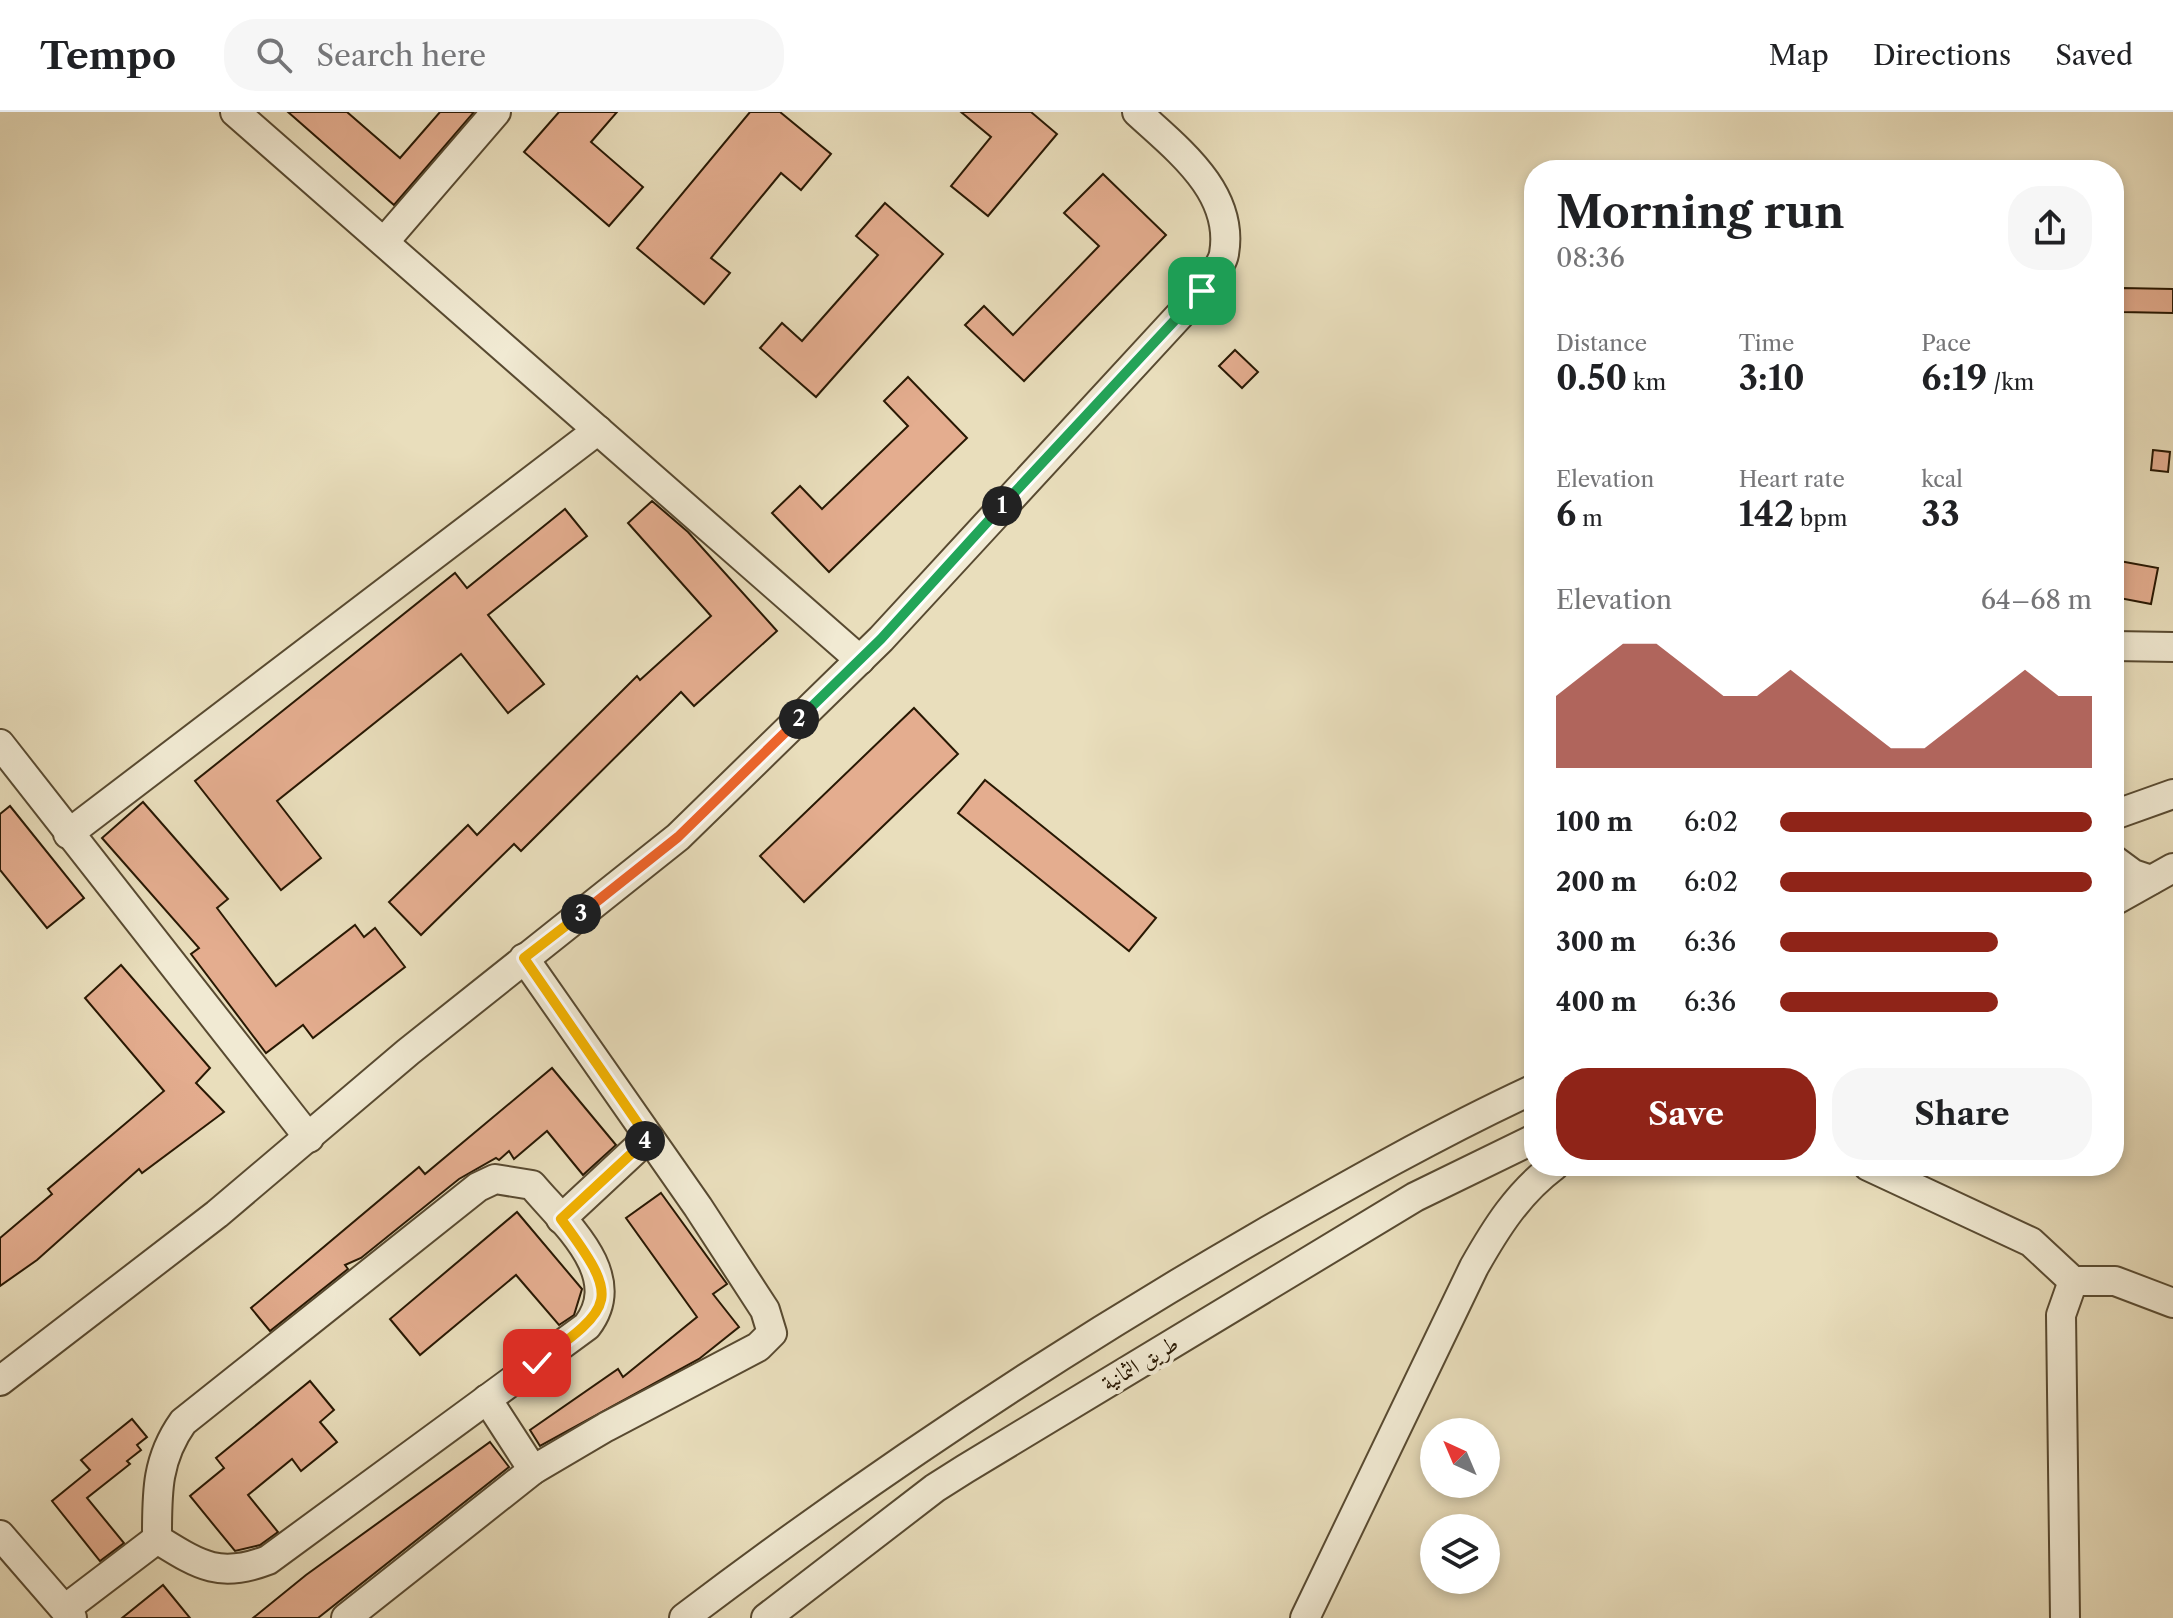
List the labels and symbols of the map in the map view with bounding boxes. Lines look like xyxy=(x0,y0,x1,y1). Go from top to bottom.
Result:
pin xyxy=(1168,257,1236,325)
pin: 1 xyxy=(982,486,1022,526)
pin: 2 xyxy=(779,699,819,739)
pin: 3 xyxy=(561,894,601,934)
pin: 4 xyxy=(625,1121,665,1161)
pin xyxy=(503,1329,571,1397)
street label: طريق الثمانية xyxy=(1097,1330,1184,1397)
north arrow xyxy=(1420,1418,1500,1498)

